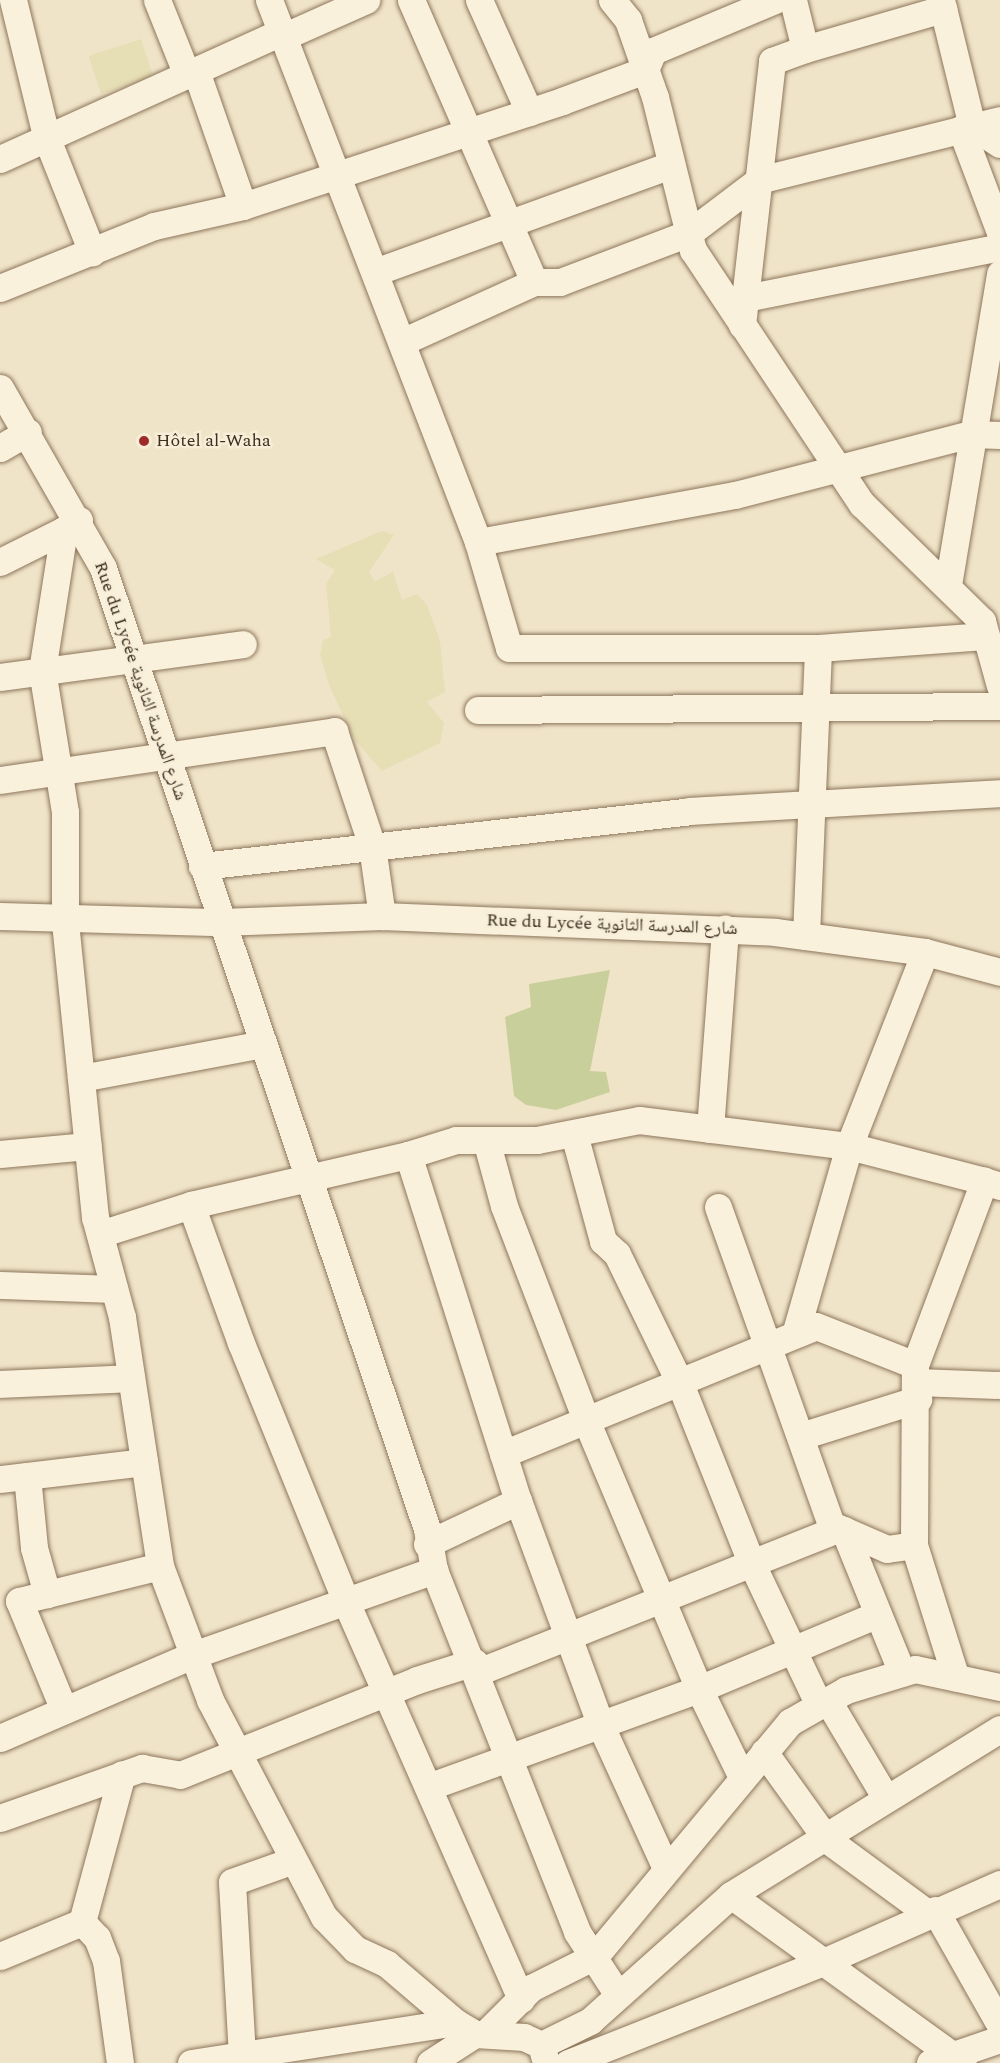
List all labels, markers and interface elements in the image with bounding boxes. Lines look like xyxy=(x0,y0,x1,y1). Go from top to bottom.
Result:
place label: Hôtel al-Waha xyxy=(156,430,271,452)
marker: Hôtel al-Waha xyxy=(137,434,151,448)
street label: Rue du Lycée شارع المدرسة الثانوية xyxy=(89,559,191,803)
street label: Rue du Lycée شارع المدرسة الثانوية xyxy=(486,910,738,940)

